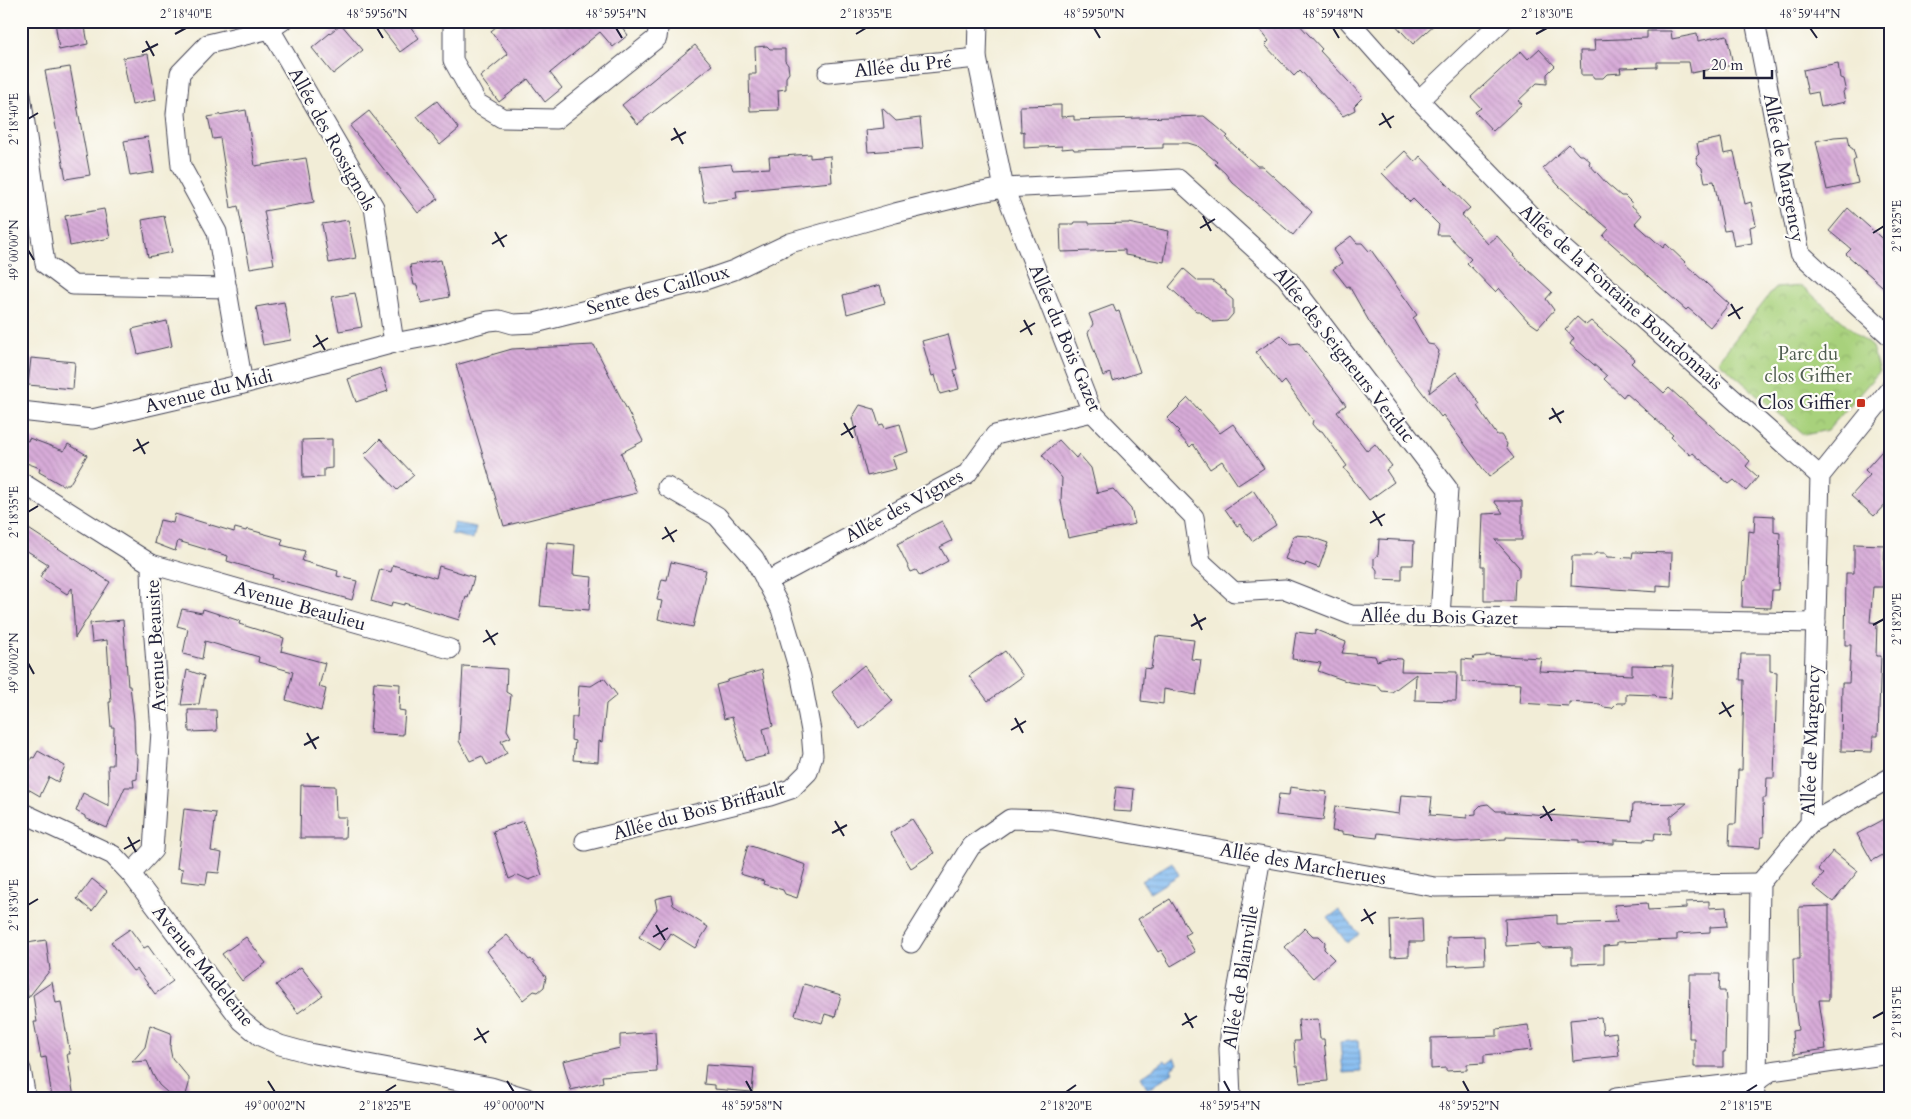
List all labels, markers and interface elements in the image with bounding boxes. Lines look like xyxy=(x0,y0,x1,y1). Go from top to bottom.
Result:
text: 2°18'40"E xyxy=(160,6,212,22)
text: 48°59'56"N xyxy=(347,6,408,22)
text: 48°59'54"N xyxy=(586,6,647,22)
text: 2°18'35"E xyxy=(840,6,892,22)
text: 48°59'50"N xyxy=(1064,6,1125,22)
text: 48°59'48"N xyxy=(1303,6,1364,22)
text: 2°18'30"E xyxy=(1521,6,1573,22)
text: 48°59'44"N xyxy=(1780,6,1841,22)
street label: Allée du Pré xyxy=(853,48,953,84)
scale bar xyxy=(1704,48,1771,80)
text: 20 m xyxy=(1711,55,1743,75)
street label: Allée des Rossignols xyxy=(282,63,382,215)
street label: Allée de Margency xyxy=(1757,91,1811,245)
text: 2°18'40"E xyxy=(6,93,22,145)
street label: Allée de la Fontaine Bourdonnais xyxy=(1513,198,1729,396)
text: 2°18'25"E xyxy=(1889,200,1905,252)
text: 49°00'00"N xyxy=(6,219,22,280)
street label: Sente des Cailloux xyxy=(584,258,733,322)
street label: Allée du Bois Gazet xyxy=(1022,260,1108,416)
street label: Allée des Seigneurs Verduc xyxy=(1267,262,1421,449)
park label: Parc du clos Giffier xyxy=(1764,341,1852,389)
street label: Avenue du Midi xyxy=(142,363,276,419)
place label: Clos Giffier xyxy=(1758,390,1851,416)
marker: Clos Giffier xyxy=(1855,397,1867,409)
street label: Allée des Vignes xyxy=(840,463,968,549)
text: 2°18'35"E xyxy=(6,486,22,538)
street label: Avenue Beaulieu xyxy=(231,575,369,637)
street label: Avenue Beausite xyxy=(140,579,172,713)
text: 2°18'20"E xyxy=(1889,593,1905,645)
street label: Allée du Bois Gazet xyxy=(1360,603,1518,631)
text: 49°00'02"N xyxy=(6,632,22,693)
street label: Allée de Margency xyxy=(1795,664,1827,816)
street label: Allée du Bois Briffault xyxy=(610,776,788,846)
street label: Allée des Marcherues xyxy=(1218,837,1388,891)
text: 2°18'30"E xyxy=(6,879,22,931)
street label: Avenue Madeleine xyxy=(146,900,260,1032)
street label: Allée de Blainville xyxy=(1217,903,1265,1051)
text: 2°18'15"E xyxy=(1889,986,1905,1038)
text: 49°00'02"N xyxy=(245,1098,306,1114)
text: 2°18'25"E xyxy=(359,1098,411,1114)
text: 49°00'00"N xyxy=(484,1098,545,1114)
text: 48°59'58"N xyxy=(722,1098,783,1114)
text: 2°18'20"E xyxy=(1040,1098,1092,1114)
text: 48°59'54"N xyxy=(1200,1098,1261,1114)
text: 48°59'52"N xyxy=(1439,1098,1500,1114)
text: 2°18'15"E xyxy=(1720,1098,1772,1114)

